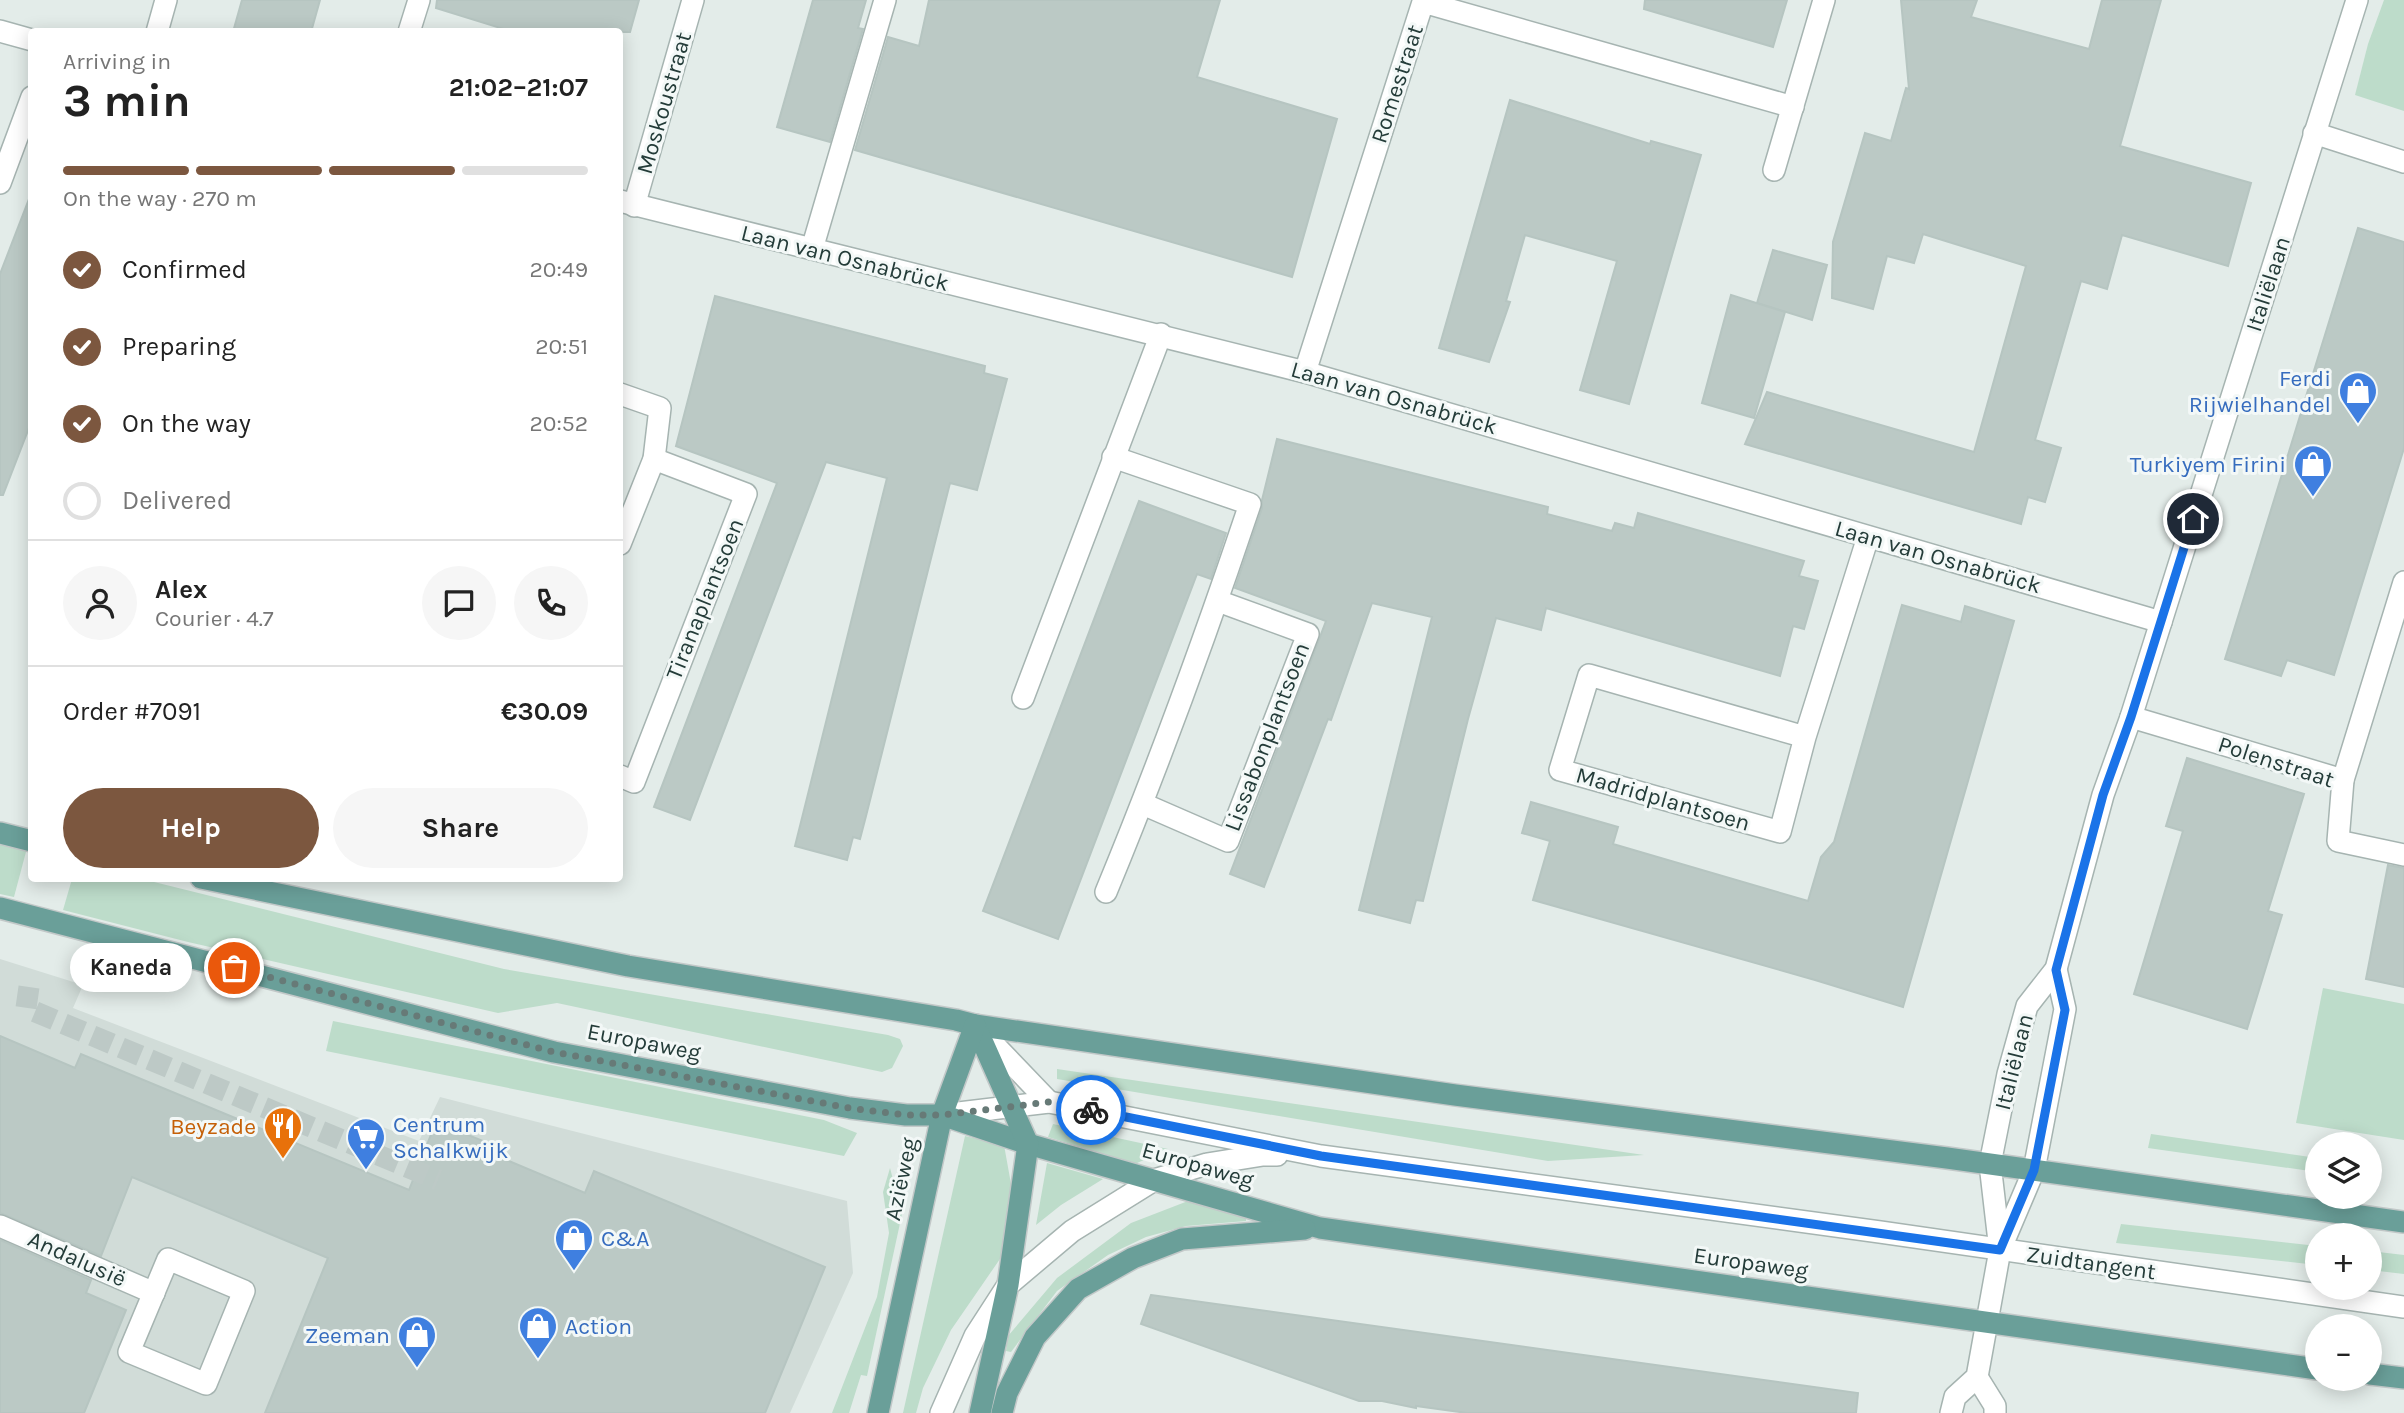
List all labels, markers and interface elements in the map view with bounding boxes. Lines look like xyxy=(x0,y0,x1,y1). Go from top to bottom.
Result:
street label: Romestraat xyxy=(1365,21,1429,147)
street label: Moskoustraat xyxy=(631,28,697,177)
text: Arriving in xyxy=(63,48,171,75)
text: 21:02–21:07 xyxy=(449,72,588,103)
text: 3 min xyxy=(63,74,191,128)
text: On the way · 270 m xyxy=(63,185,257,212)
street label: Laan van Osnabrück xyxy=(738,219,952,297)
street label: Italiëlaan xyxy=(2240,233,2296,335)
icon: check xyxy=(63,251,101,289)
text: Confirmed xyxy=(122,254,247,285)
text: 20:49 xyxy=(530,256,588,283)
icon: check xyxy=(63,328,101,366)
text: Preparing xyxy=(122,331,236,362)
text: 20:51 xyxy=(535,333,588,360)
street label: Laan van Osnabrück xyxy=(1288,356,1500,440)
place label: Ferdi Rijwielhandel xyxy=(2189,365,2331,418)
shop icon: Ferdi Rijwielhandel xyxy=(2337,370,2379,425)
icon: check xyxy=(63,405,101,443)
text: On the way xyxy=(122,408,251,439)
text: 20:52 xyxy=(529,410,588,437)
shop icon: Turkiyem Firini xyxy=(2292,443,2334,498)
place label: Turkiyem Firini xyxy=(2130,451,2286,478)
text: Delivered xyxy=(122,485,232,516)
pin xyxy=(2163,489,2223,549)
icon: home xyxy=(2174,500,2212,538)
street label: Tiranaplantsoen xyxy=(660,515,750,683)
street label: Laan van Osnabrück xyxy=(1832,515,2044,599)
button: person xyxy=(63,566,137,640)
button: chat xyxy=(422,566,496,640)
button: phone xyxy=(514,566,588,640)
text: Alex xyxy=(155,574,207,605)
text: Courier · 4.7 xyxy=(155,605,274,632)
street label: Lissabonplantsoen xyxy=(1219,639,1315,835)
text: Order #7091 xyxy=(63,696,201,727)
text: €30.09 xyxy=(501,696,588,727)
street label: Polenstraat xyxy=(2215,731,2338,794)
street label: Madridplantsoen xyxy=(1573,761,1753,837)
button: Help xyxy=(63,788,319,868)
button: Share xyxy=(333,788,588,868)
pin xyxy=(204,938,264,998)
callout: Kaneda xyxy=(70,944,192,992)
icon: bag xyxy=(215,949,253,987)
text: Kaneda xyxy=(90,954,172,981)
street label: Italiëlaan xyxy=(1989,1011,2039,1113)
street label: Europaweg xyxy=(585,1018,703,1066)
courier xyxy=(1056,1075,1126,1145)
icon: bike xyxy=(1072,1091,1110,1129)
restaurant icon: Beyzade xyxy=(262,1105,304,1160)
place label: Centrum Schalkwijk xyxy=(393,1111,508,1164)
place label: Beyzade xyxy=(170,1113,256,1140)
supermarket icon: Centrum Schalkwijk xyxy=(345,1116,387,1171)
map controls xyxy=(2305,1132,2382,1391)
button: layers xyxy=(2305,1132,2382,1209)
street label: Aziëweg xyxy=(879,1135,923,1223)
street label: Europaweg xyxy=(1139,1136,1257,1194)
shop icon: C&A xyxy=(553,1217,595,1272)
button: + xyxy=(2305,1223,2382,1300)
street label: Andalusië xyxy=(24,1225,130,1293)
place label: C&A xyxy=(601,1225,649,1252)
street label: Zuidtangent xyxy=(2024,1241,2158,1285)
street label: Europaweg xyxy=(1692,1242,1810,1284)
shop icon: Action xyxy=(517,1305,559,1360)
place label: Action xyxy=(565,1313,632,1340)
shop icon: Zeeman xyxy=(396,1314,438,1369)
button: − xyxy=(2305,1314,2382,1391)
place label: Zeeman xyxy=(305,1322,390,1349)

